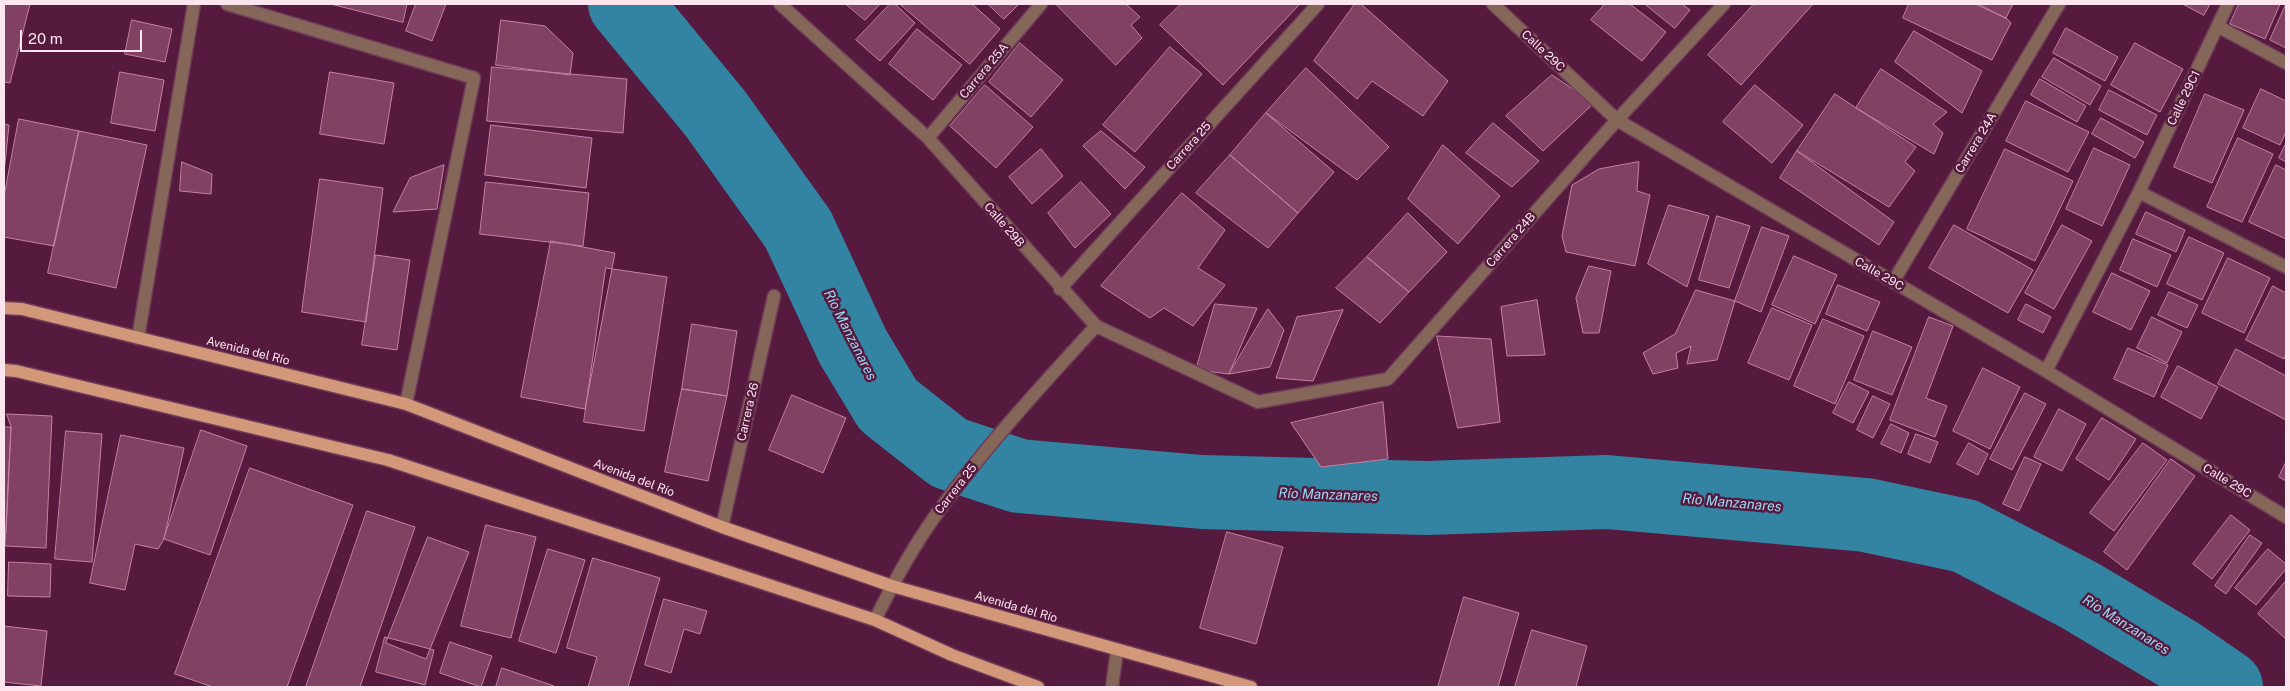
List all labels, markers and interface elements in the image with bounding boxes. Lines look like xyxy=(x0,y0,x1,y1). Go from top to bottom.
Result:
scale bar xyxy=(22,20,145,52)
street label: Calle 29C xyxy=(1518,27,1568,75)
text: 20 m xyxy=(28,30,63,47)
street label: Carrera 25A xyxy=(957,40,1011,102)
street label: Calle 29C1 xyxy=(2165,68,2203,128)
street label: Carrera 24A xyxy=(1952,110,2000,176)
street label: Carrera 25 xyxy=(1164,119,1214,173)
street label: Calle 29B xyxy=(981,200,1027,250)
street label: Carrera 24B xyxy=(1483,210,1539,270)
street label: Calle 29C xyxy=(1852,254,1906,294)
water label: Río Manzanares xyxy=(820,287,880,383)
street label: Avenida del Río xyxy=(205,334,291,368)
street label: Carrera 26 xyxy=(734,381,762,443)
street label: Avenida del Río xyxy=(592,456,676,500)
street label: Carrera 25 xyxy=(932,461,980,517)
street label: Calle 29C xyxy=(2200,461,2254,501)
water label: Río Manzanares xyxy=(1278,485,1378,505)
water label: Río Manzanares xyxy=(1682,490,1782,516)
street label: Avenida del Río xyxy=(973,588,1059,626)
water label: Río Manzanares xyxy=(2079,592,2173,658)

